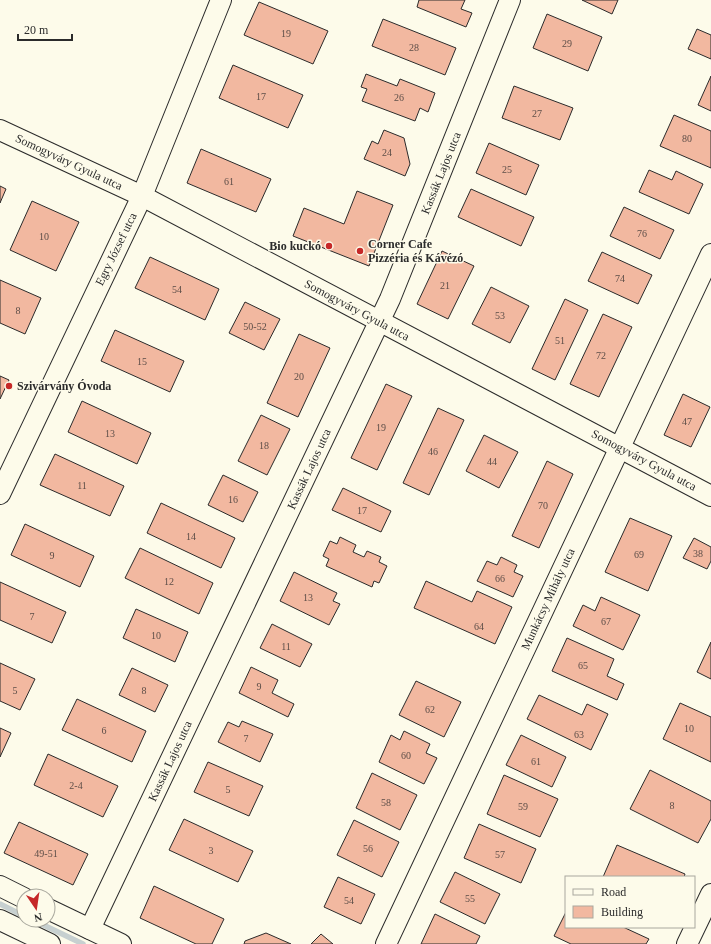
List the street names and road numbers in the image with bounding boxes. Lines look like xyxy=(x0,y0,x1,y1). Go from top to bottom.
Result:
street label: Kassák Lajos utca xyxy=(418,129,464,216)
street label: Somogyváry Gyula utca xyxy=(13,131,125,193)
street label: Egry József utca xyxy=(92,210,140,288)
street label: Somogyváry Gyula utca xyxy=(302,276,412,344)
street label: Kassák Lajos utca xyxy=(284,426,334,512)
street label: Somogyváry Gyula utca xyxy=(589,426,699,494)
street label: Munkácsy Mihály utca xyxy=(518,545,578,652)
street label: Kassák Lajos utca xyxy=(145,718,195,804)

